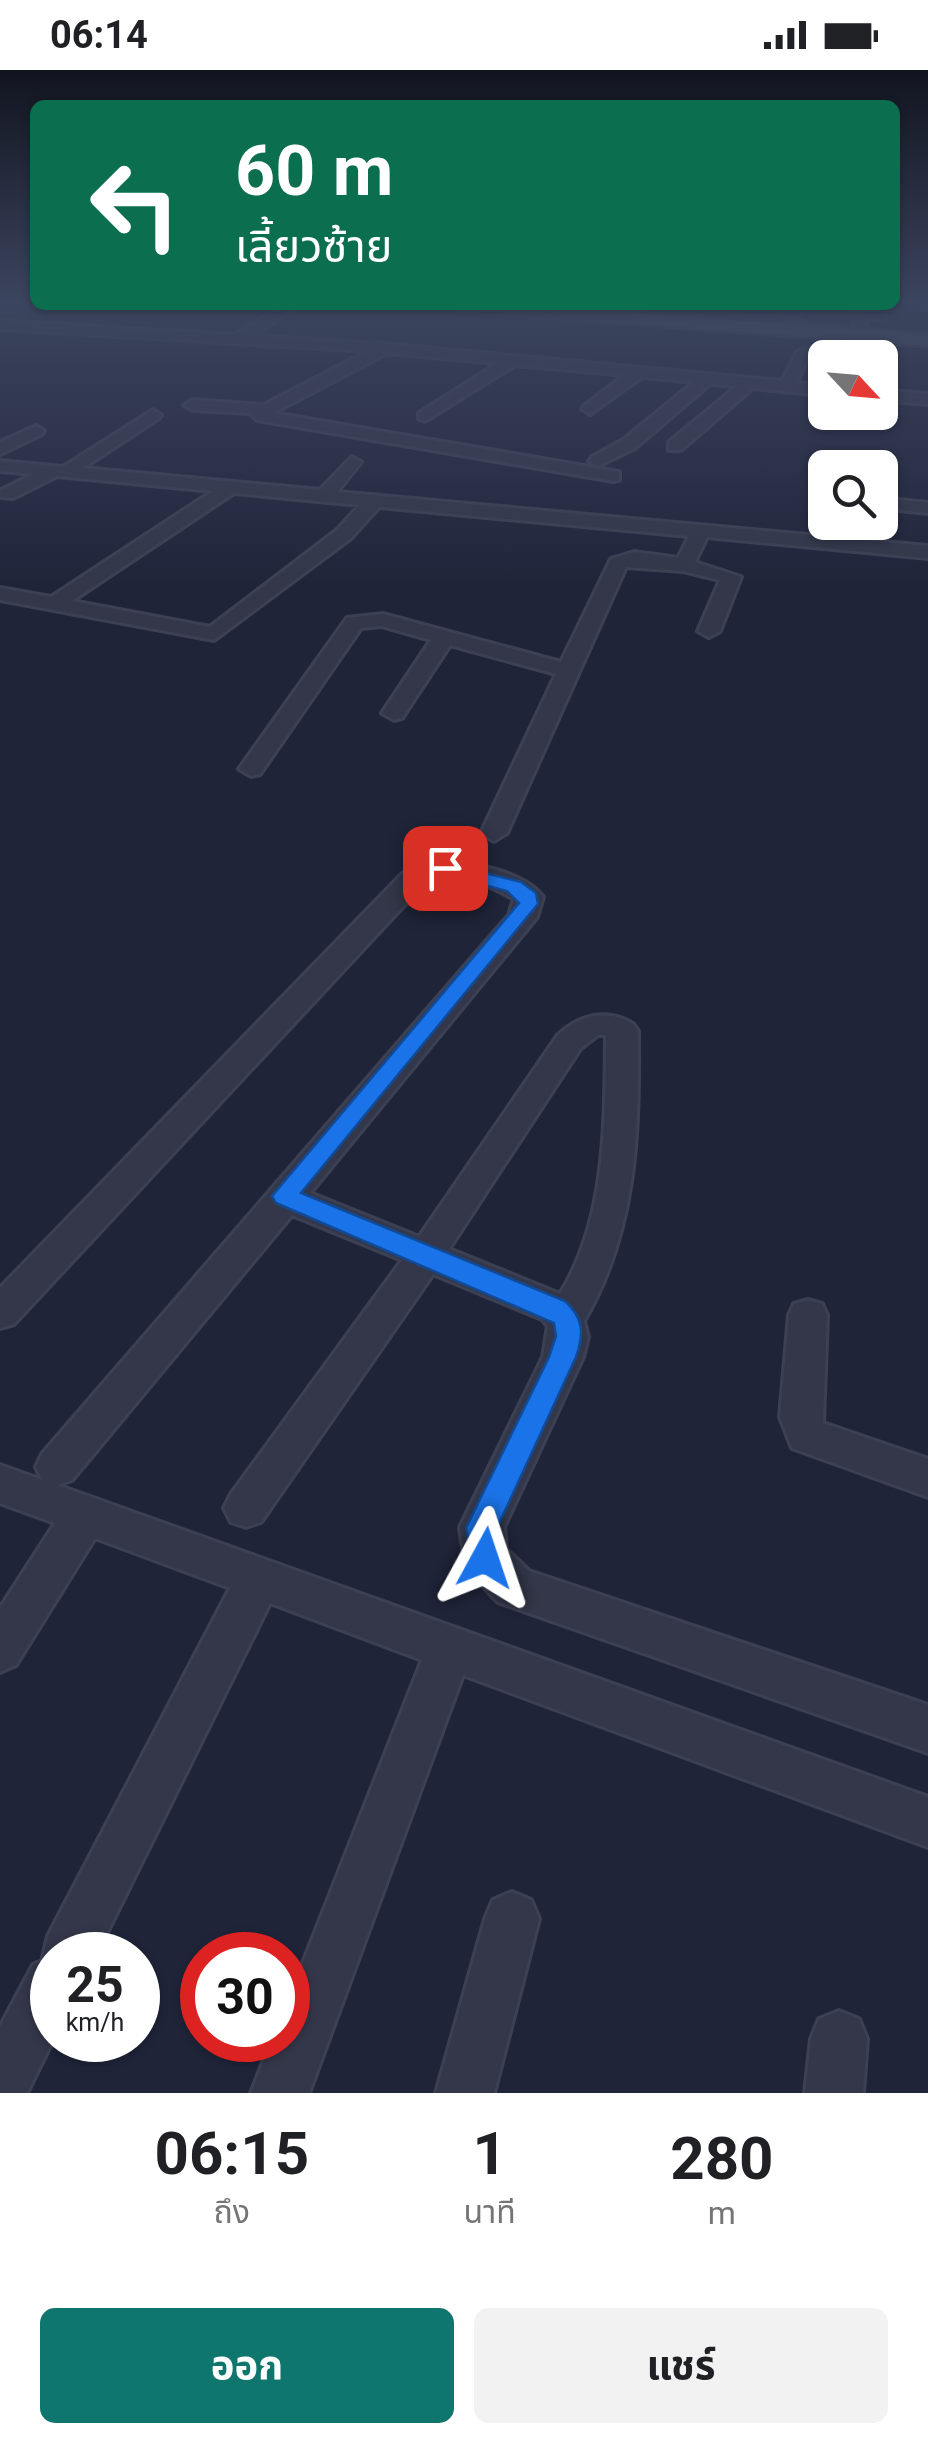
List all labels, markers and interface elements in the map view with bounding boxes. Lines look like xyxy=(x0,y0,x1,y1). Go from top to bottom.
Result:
text: 06:14 xyxy=(50,13,148,57)
text: 60 m xyxy=(235,130,393,212)
icon: left xyxy=(70,140,200,270)
text: เลี้ยวซ้าย xyxy=(235,220,392,273)
north arrow xyxy=(808,340,898,430)
map controls xyxy=(808,340,898,540)
button: search xyxy=(808,450,898,540)
pin xyxy=(403,826,488,911)
icon: arrive xyxy=(418,841,473,896)
position arrow xyxy=(433,1506,537,1610)
speed limit sign: 30 xyxy=(180,1932,310,2062)
text: 25 xyxy=(66,1956,124,2014)
text: km/h xyxy=(66,2008,124,2037)
text: 06:15 xyxy=(155,2118,309,2189)
text: 1 xyxy=(472,2118,507,2189)
text: 280 xyxy=(670,2123,774,2194)
text: ถึง xyxy=(214,2193,250,2231)
text: นาที xyxy=(464,2193,516,2231)
text: m xyxy=(708,2194,736,2232)
button: ออก xyxy=(40,2308,454,2423)
button: แชร์ xyxy=(474,2308,888,2423)

